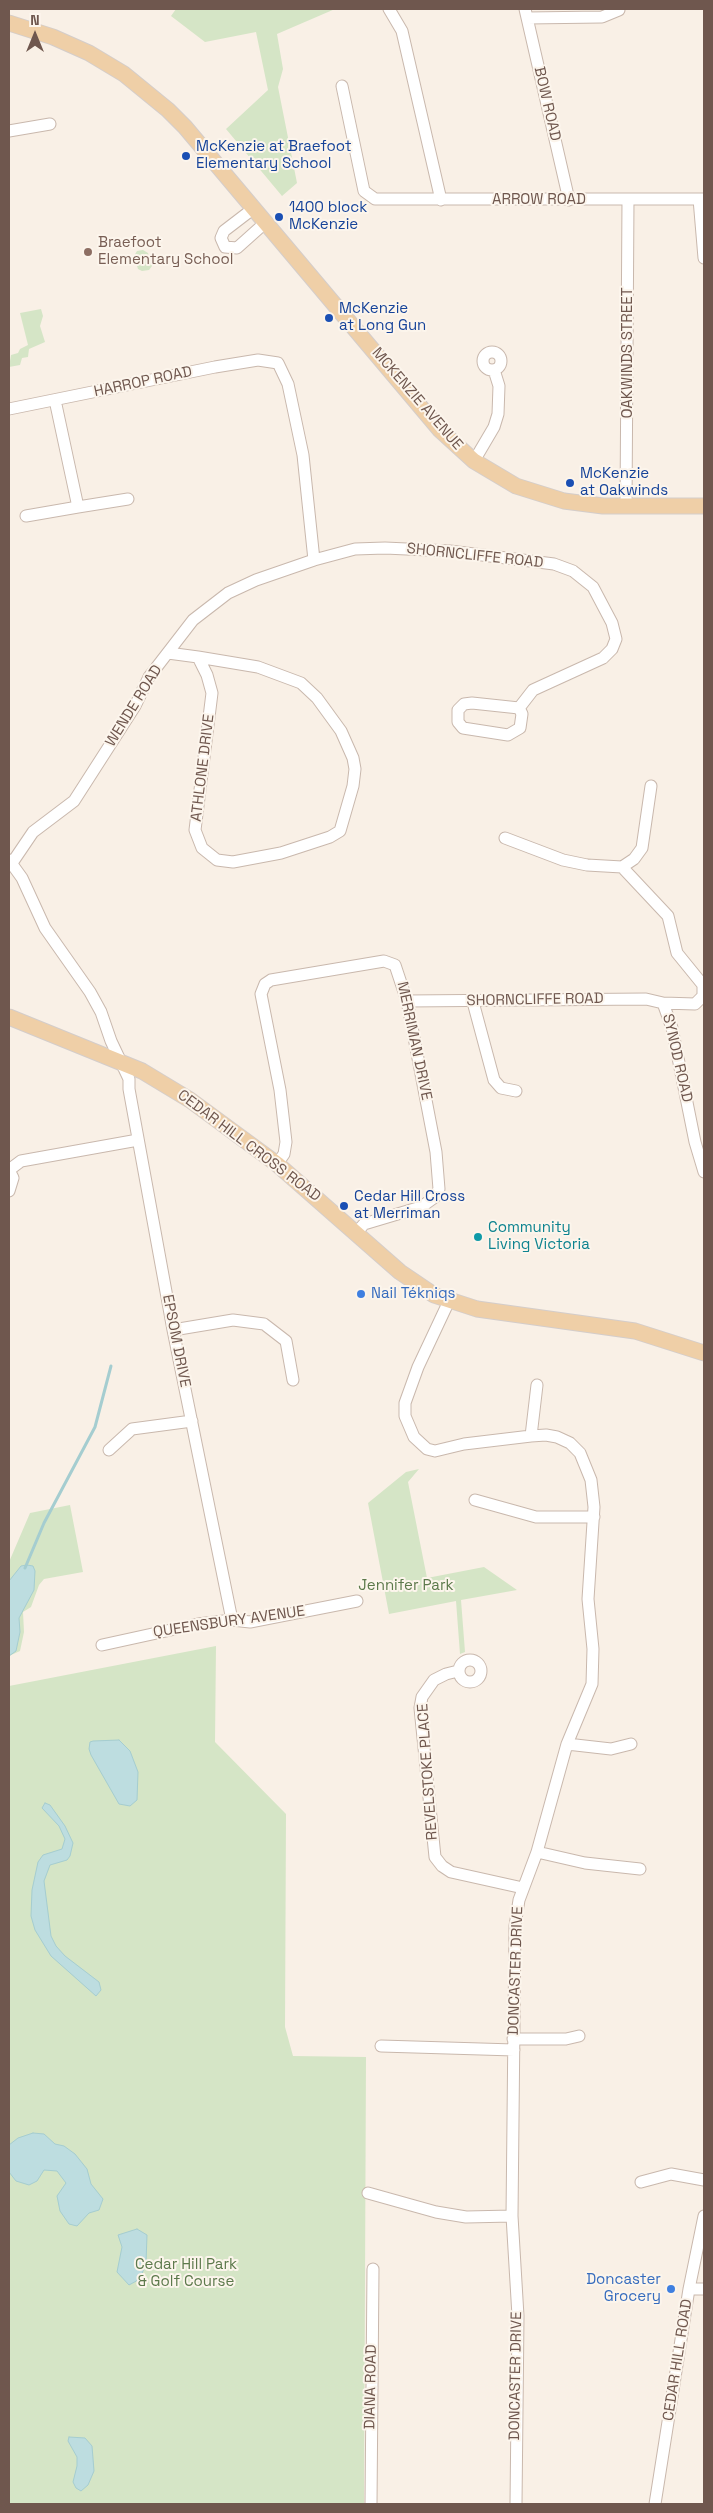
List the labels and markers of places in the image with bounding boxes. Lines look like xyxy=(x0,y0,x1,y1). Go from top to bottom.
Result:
place label: McKenzie at Braefoot Elementary School xyxy=(196,138,352,173)
marker: McKenzie at Braefoot Elementary School xyxy=(180,150,192,162)
place label: 1400 block McKenzie xyxy=(289,199,367,234)
marker: 1400 block McKenzie xyxy=(273,211,285,223)
place label: Braefoot Elementary School xyxy=(98,234,234,269)
marker: Braefoot Elementary School xyxy=(82,246,94,258)
place label: McKenzie at Long Gun xyxy=(339,300,426,335)
marker: McKenzie at Long Gun xyxy=(323,312,335,324)
place label: McKenzie at Oakwinds xyxy=(580,465,668,500)
marker: McKenzie at Oakwinds xyxy=(564,477,576,489)
place label: Cedar Hill Cross at Merriman xyxy=(354,1188,465,1223)
marker: Cedar Hill Cross at Merriman xyxy=(338,1200,350,1212)
place label: Community Living Victoria xyxy=(488,1219,590,1254)
marker: Community Living Victoria xyxy=(472,1231,484,1243)
place label: Nail Tékniqs xyxy=(371,1285,455,1303)
marker: Nail Tékniqs xyxy=(355,1288,367,1300)
place label: Doncaster Grocery xyxy=(586,2271,661,2306)
marker: Doncaster Grocery xyxy=(665,2283,677,2295)

